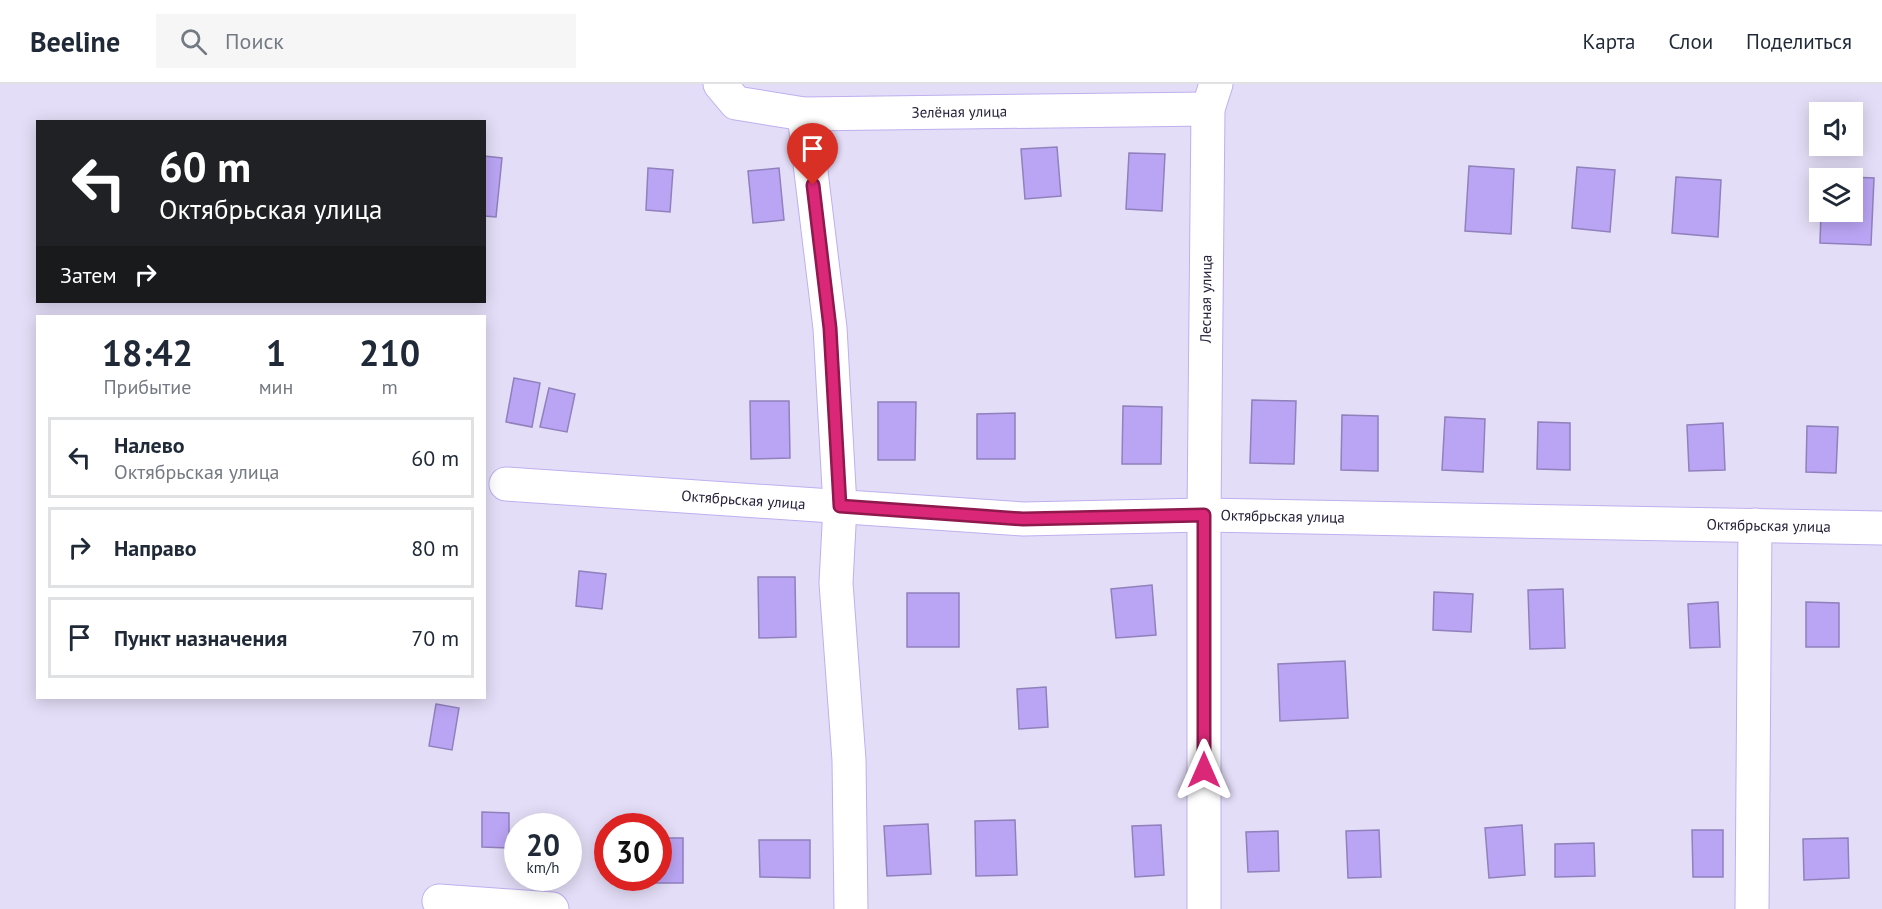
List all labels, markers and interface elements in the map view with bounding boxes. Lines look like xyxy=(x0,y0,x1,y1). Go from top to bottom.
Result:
search box xyxy=(156,14,576,68)
text: Beeline xyxy=(30,23,120,60)
icon: search xyxy=(177,25,210,58)
text: Поиск xyxy=(225,27,284,55)
text: Карта xyxy=(1582,28,1635,55)
text: Слои xyxy=(1668,28,1713,55)
text: Поделиться xyxy=(1746,28,1852,55)
street label: Зелёная улица xyxy=(911,101,1007,122)
map controls xyxy=(1809,102,1863,222)
button: sound xyxy=(1809,102,1863,156)
pin xyxy=(787,123,838,185)
icon: arrive xyxy=(796,132,829,165)
text: 60 m xyxy=(159,139,251,194)
icon: left xyxy=(60,144,138,222)
button: layers xyxy=(1809,168,1863,222)
text: Октябрьская улица xyxy=(159,192,382,226)
street label: Лесная улица xyxy=(1196,255,1216,344)
icon: right xyxy=(129,258,162,291)
text: Затем xyxy=(60,261,117,289)
text: 18:42 xyxy=(102,329,193,376)
text: 1 xyxy=(266,329,286,376)
text: 210 xyxy=(359,329,420,376)
text: Прибытие xyxy=(103,374,191,400)
text: мин xyxy=(259,374,293,400)
text: m xyxy=(382,374,398,400)
text: Налево xyxy=(114,431,185,459)
icon: left xyxy=(63,441,96,474)
text: 60 m xyxy=(411,444,459,472)
text: Октябрьская улица xyxy=(114,459,280,485)
street label: Октябрьская улица xyxy=(681,486,806,513)
street label: Октябрьская улица xyxy=(1220,505,1345,527)
street label: Октябрьская улица xyxy=(1706,515,1831,536)
icon: right xyxy=(63,531,96,564)
text: Направо xyxy=(114,534,197,562)
text: 80 m xyxy=(411,534,459,562)
icon: arrive xyxy=(63,621,96,654)
text: Пункт назначения xyxy=(114,624,287,652)
text: 70 m xyxy=(411,624,459,652)
position arrow xyxy=(1172,738,1236,802)
speed limit sign: 30 xyxy=(594,813,672,891)
text: 20 xyxy=(526,825,560,864)
text: km/h xyxy=(527,858,559,877)

